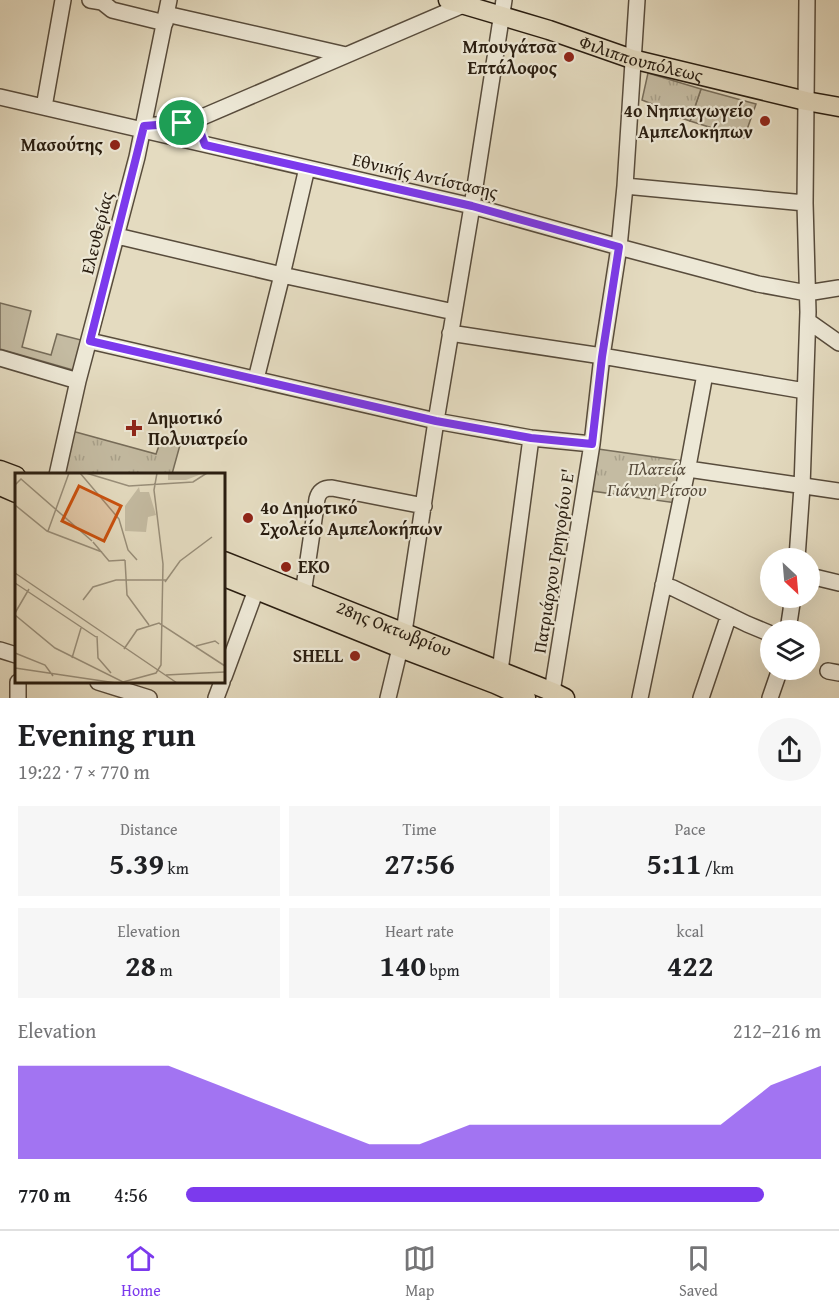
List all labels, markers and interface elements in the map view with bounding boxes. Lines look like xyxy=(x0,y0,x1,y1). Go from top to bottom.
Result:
street label: Φιλιππουπόλεως xyxy=(576,28,706,89)
place label: Μπουγάτσα Επτάλοφος xyxy=(463,33,558,81)
marker: Μπουγάτσα Επτάλοφος xyxy=(562,50,576,64)
pin xyxy=(156,97,207,148)
place label: 4ο Νηπιαγωγείο Αμπελοκήπων xyxy=(624,97,753,145)
icon: arrive xyxy=(165,106,198,139)
marker: 4ο Νηπιαγωγείο Αμπελοκήπων xyxy=(758,114,772,128)
place label: Μασούτης xyxy=(21,131,104,158)
marker: Μασούτης xyxy=(108,138,122,152)
street label: Εθνικής Αντίστασης xyxy=(350,146,501,205)
street label: Ελευθερίας xyxy=(73,188,120,277)
place label: Δημοτικό Πολυιατρείο xyxy=(147,404,248,452)
marker: Δημοτικό Πολυιατρείο xyxy=(125,419,143,437)
park label: Πλατεία Γιάννη Ρίτσου xyxy=(606,455,707,503)
street label: Πατριάρχου Γρηγορίου Ε' xyxy=(526,467,581,655)
inset map xyxy=(15,473,225,683)
place label: 4ο Δημοτικό Σχολείο Αμπελοκήπων xyxy=(260,494,443,542)
marker: 4ο Δημοτικό Σχολείο Αμπελοκήπων xyxy=(241,511,255,525)
north arrow xyxy=(760,548,820,608)
map controls xyxy=(760,548,820,680)
place label: EKO xyxy=(298,553,330,580)
marker: EKO xyxy=(279,560,293,574)
street label: 28ης Οκτωβρίου xyxy=(333,593,456,663)
button: layers xyxy=(760,620,820,680)
place label: SHELL xyxy=(293,642,344,669)
marker: SHELL xyxy=(348,649,362,663)
text: Evening run xyxy=(18,710,195,758)
button: share xyxy=(758,718,821,781)
text: 19:22 · 7 × 770 m xyxy=(18,757,150,786)
text: Distance xyxy=(120,817,178,841)
text: Time xyxy=(402,817,437,841)
text: Pace xyxy=(675,817,706,841)
text: 5.39 xyxy=(109,841,164,885)
text: 27:56 xyxy=(384,841,455,885)
text: 5:11 xyxy=(646,841,702,885)
text: km xyxy=(164,856,189,880)
text: /km xyxy=(702,856,734,880)
text: Elevation xyxy=(118,919,180,943)
text: Heart rate xyxy=(385,919,454,943)
text: kcal xyxy=(677,919,704,943)
text: 28 xyxy=(125,943,156,987)
text: 140 xyxy=(379,943,426,987)
text: 422 xyxy=(667,943,713,987)
text: m xyxy=(156,958,173,982)
text: bpm xyxy=(426,958,460,982)
text: Elevation xyxy=(18,1016,96,1045)
text: 212–216 m xyxy=(733,1016,821,1045)
text: 770 m xyxy=(18,1180,71,1209)
text: 4:56 xyxy=(114,1180,148,1209)
tab: Home xyxy=(121,1242,161,1302)
tab: Map xyxy=(403,1242,436,1302)
tab: Saved xyxy=(679,1242,718,1302)

